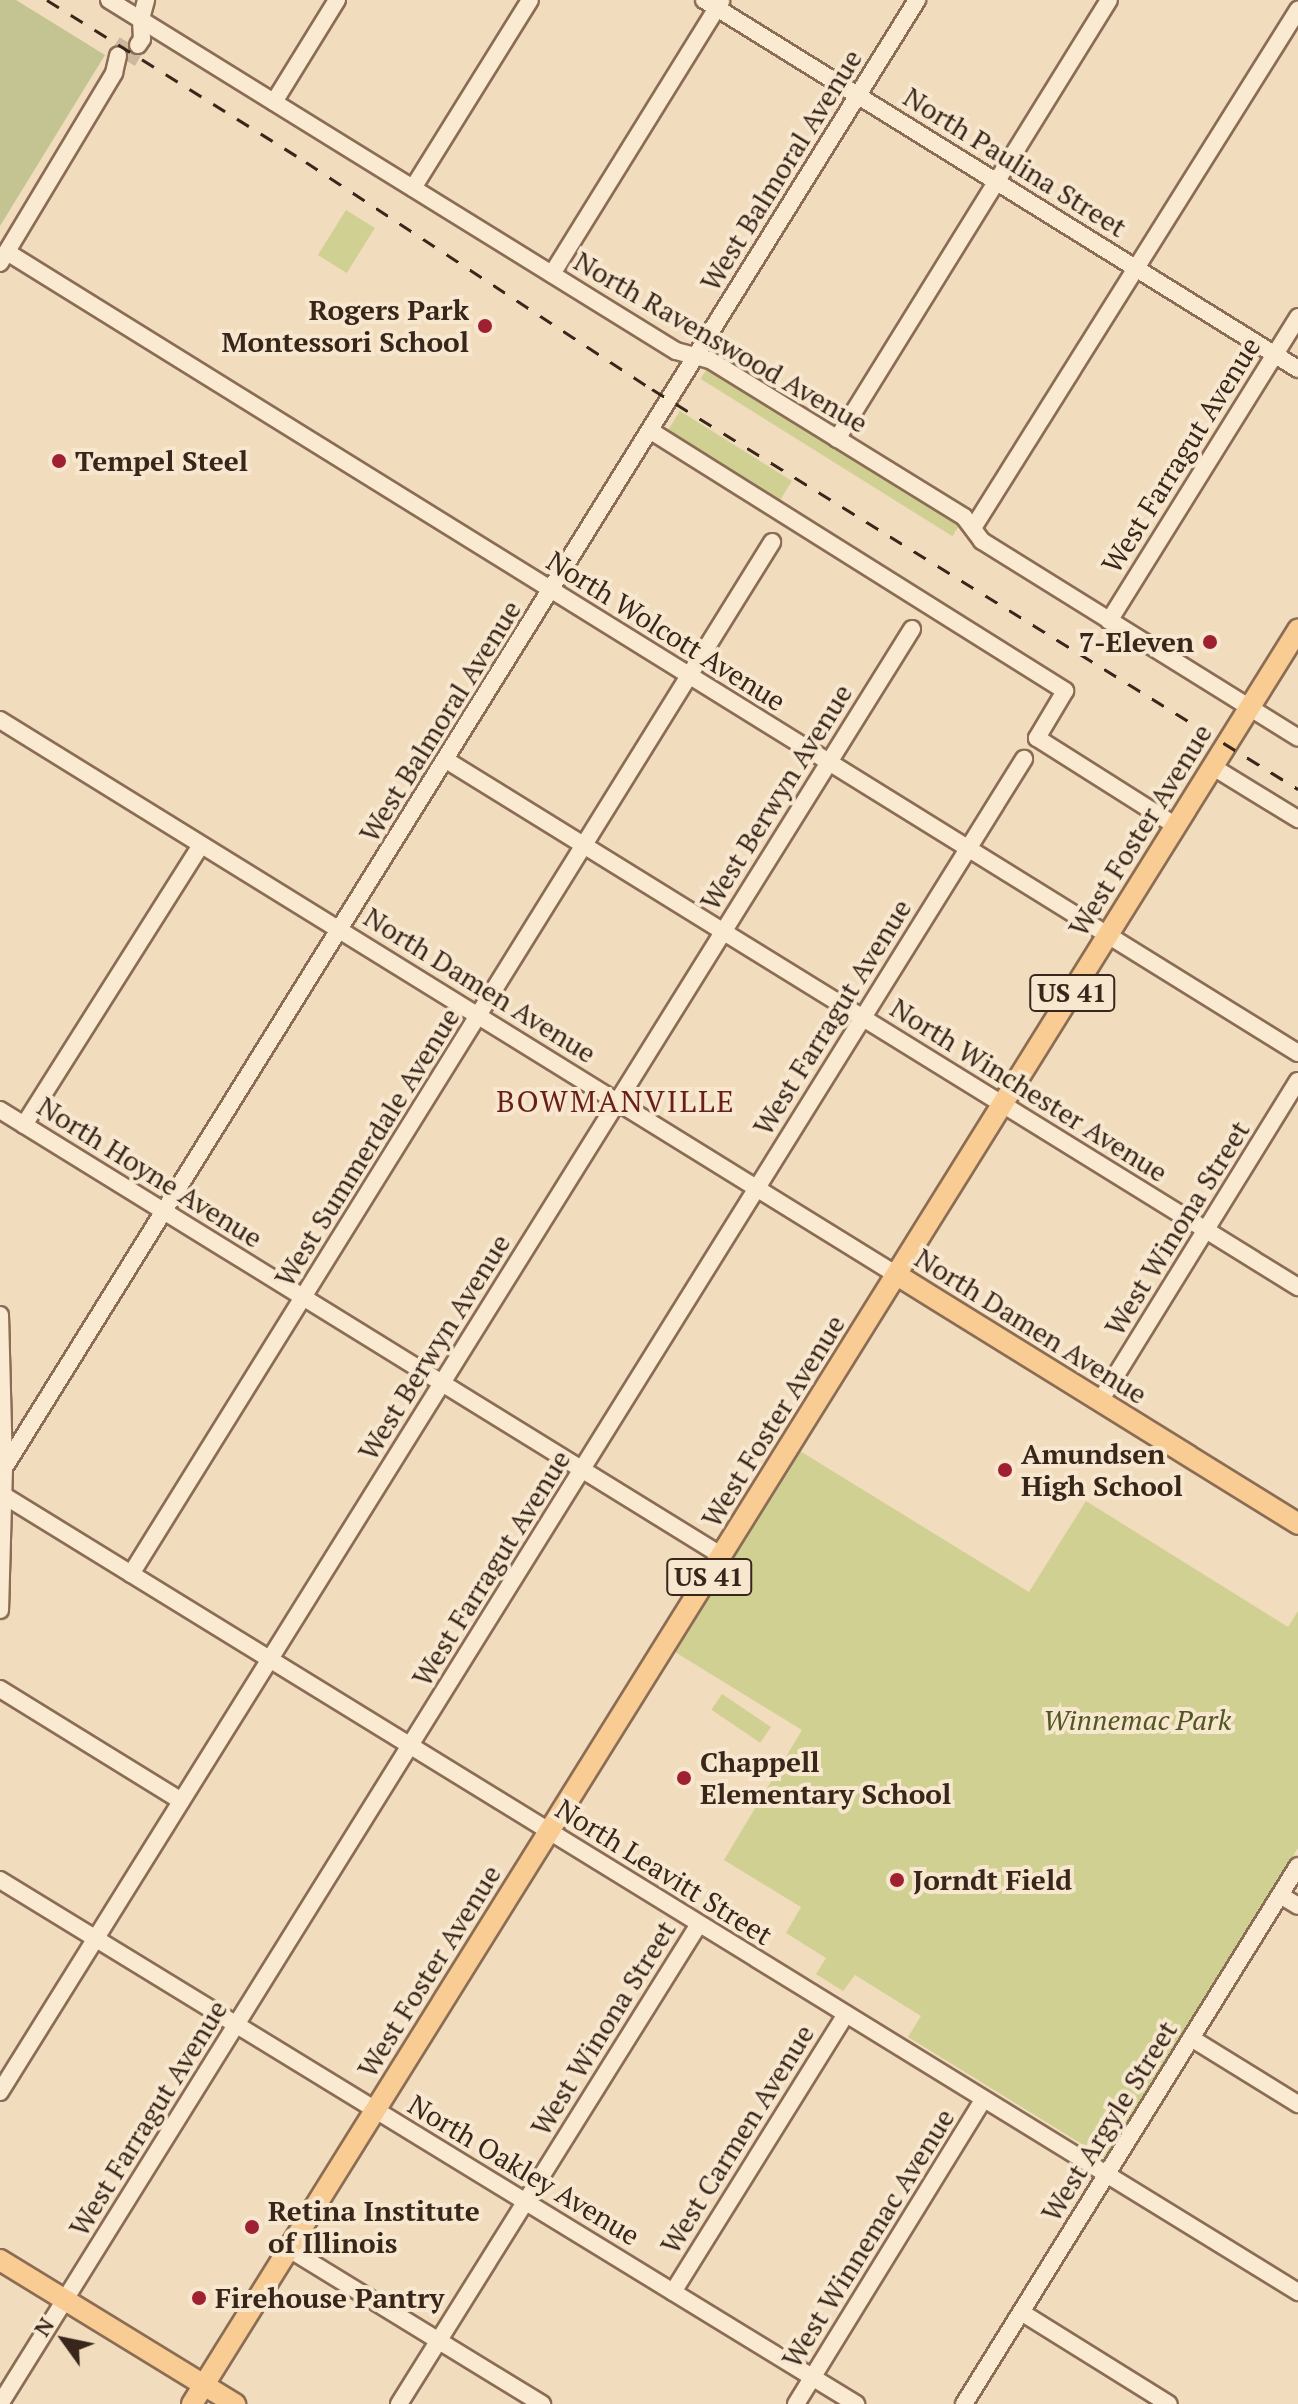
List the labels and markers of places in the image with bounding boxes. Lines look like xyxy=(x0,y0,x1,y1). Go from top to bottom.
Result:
place label: Rogers Park Montessori School xyxy=(222,293,469,359)
marker: Rogers Park Montessori School xyxy=(476,317,494,335)
place label: Tempel Steel xyxy=(75,444,248,478)
marker: Tempel Steel xyxy=(50,452,68,470)
place label: 7-Eleven xyxy=(1079,625,1194,659)
marker: 7-Eleven xyxy=(1201,633,1219,651)
place label: Amundsen High School xyxy=(1021,1437,1183,1503)
marker: Amundsen High School xyxy=(996,1461,1014,1479)
place label: Chappell Elementary School xyxy=(700,1745,951,1811)
marker: Chappell Elementary School xyxy=(675,1769,693,1787)
place label: Jorndt Field xyxy=(913,1863,1072,1897)
marker: Jorndt Field xyxy=(888,1871,906,1889)
place label: Retina Institute of Illinois xyxy=(268,2194,480,2260)
marker: Retina Institute of Illinois xyxy=(243,2218,261,2236)
place label: Firehouse Pantry xyxy=(215,2281,444,2315)
marker: Firehouse Pantry xyxy=(190,2289,208,2307)

